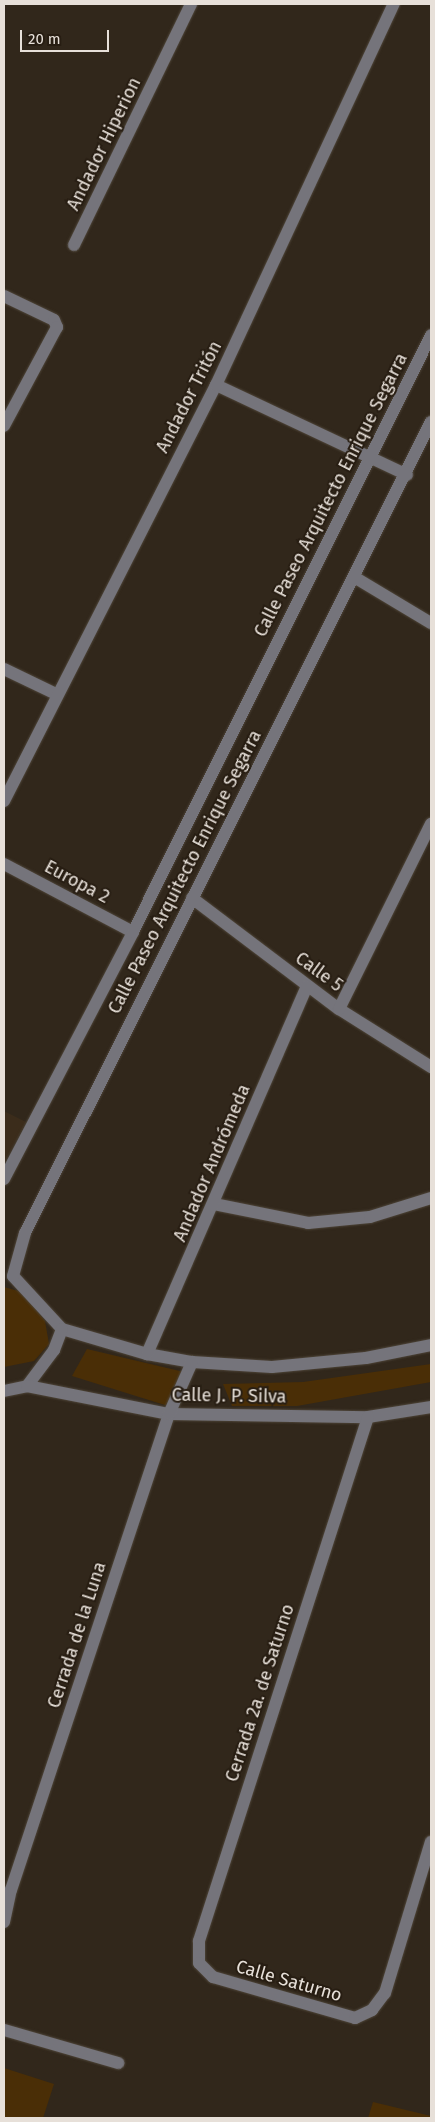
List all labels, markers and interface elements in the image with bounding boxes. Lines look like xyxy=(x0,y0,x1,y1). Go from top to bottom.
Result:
scale bar xyxy=(22,20,111,52)
text: 20 m xyxy=(28,30,61,48)
street label: Andador Hiperion xyxy=(62,74,146,214)
street label: Andador Tritón xyxy=(152,338,226,456)
street label: Calle Paseo Arquitecto Enrique Segarra xyxy=(250,349,412,641)
street label: Calle Paseo Arquitecto Enrique Segarra xyxy=(104,726,266,1018)
street label: Europa 2 xyxy=(41,856,113,908)
street label: Calle 5 xyxy=(291,948,347,996)
street label: Andador Andrómeda xyxy=(169,1081,255,1245)
street label: Calle J. P. Silva xyxy=(171,1384,287,1408)
street label: Cerrada de la Luna xyxy=(43,1559,111,1711)
street label: Cerrada 2a. de Saturno xyxy=(221,1601,299,1785)
street label: Calle Saturno xyxy=(234,1956,344,2006)

